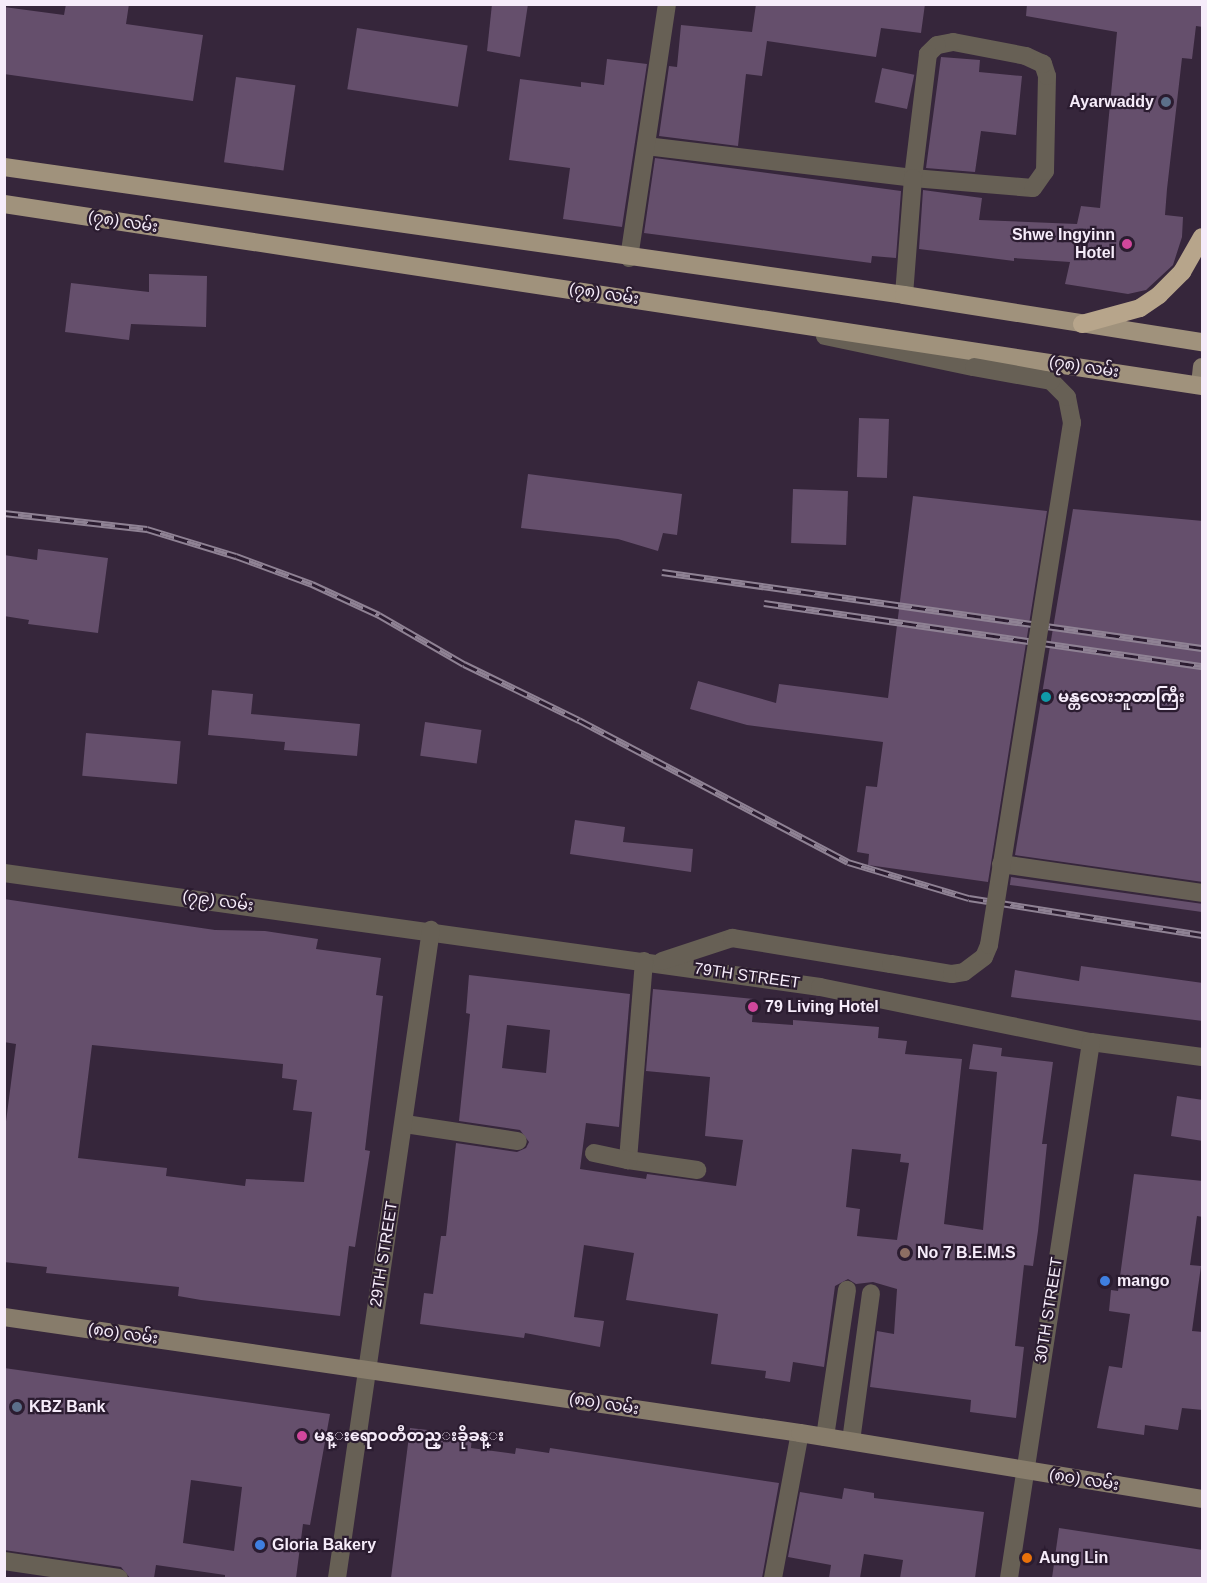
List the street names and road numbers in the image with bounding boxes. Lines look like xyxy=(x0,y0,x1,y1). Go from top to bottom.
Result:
street label: (၇၈) လမ်း xyxy=(87,207,159,237)
street label: (၇၈) လမ်း xyxy=(568,279,640,309)
street label: (၇၈) လမ်း xyxy=(1048,352,1120,382)
street label: (၇၉) လမ်း xyxy=(181,887,255,915)
street label: 79TH STREET xyxy=(693,959,801,993)
street label: 29TH STREET xyxy=(366,1200,402,1308)
street label: 30TH STREET xyxy=(1031,1256,1067,1364)
street label: (၈၀) လမ်း xyxy=(87,1320,159,1348)
street label: (၈၀) လမ်း xyxy=(568,1389,640,1419)
street label: (၈၀) လမ်း xyxy=(1048,1465,1120,1495)

